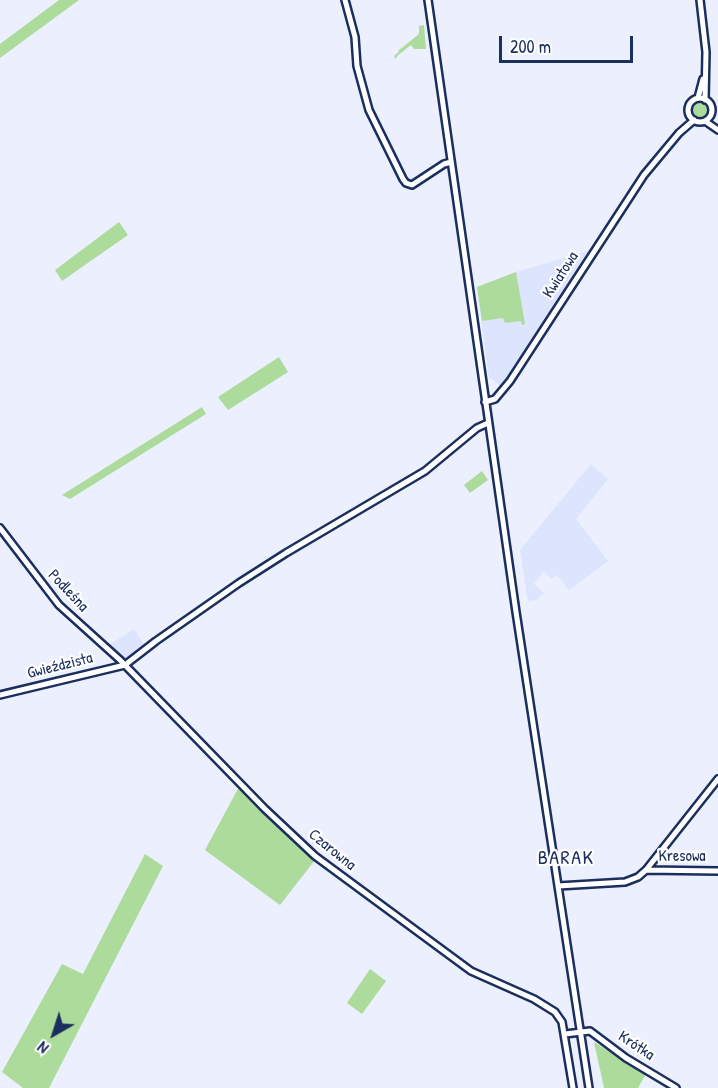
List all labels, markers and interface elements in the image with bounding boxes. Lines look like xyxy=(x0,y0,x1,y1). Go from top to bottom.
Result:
scale bar xyxy=(502,24,636,62)
text: 200 m xyxy=(510,34,551,59)
street label: Kwiatowa xyxy=(539,248,583,302)
street label: Podleśna xyxy=(44,566,92,616)
street label: Gwieździsta xyxy=(25,649,95,683)
street label: Czarowna xyxy=(304,825,360,875)
district label: BARAK xyxy=(538,847,594,871)
street label: Kresowa xyxy=(658,847,706,867)
north arrow xyxy=(24,1004,84,1064)
street label: Krótka xyxy=(614,1027,658,1065)
text: N xyxy=(32,1037,53,1059)

